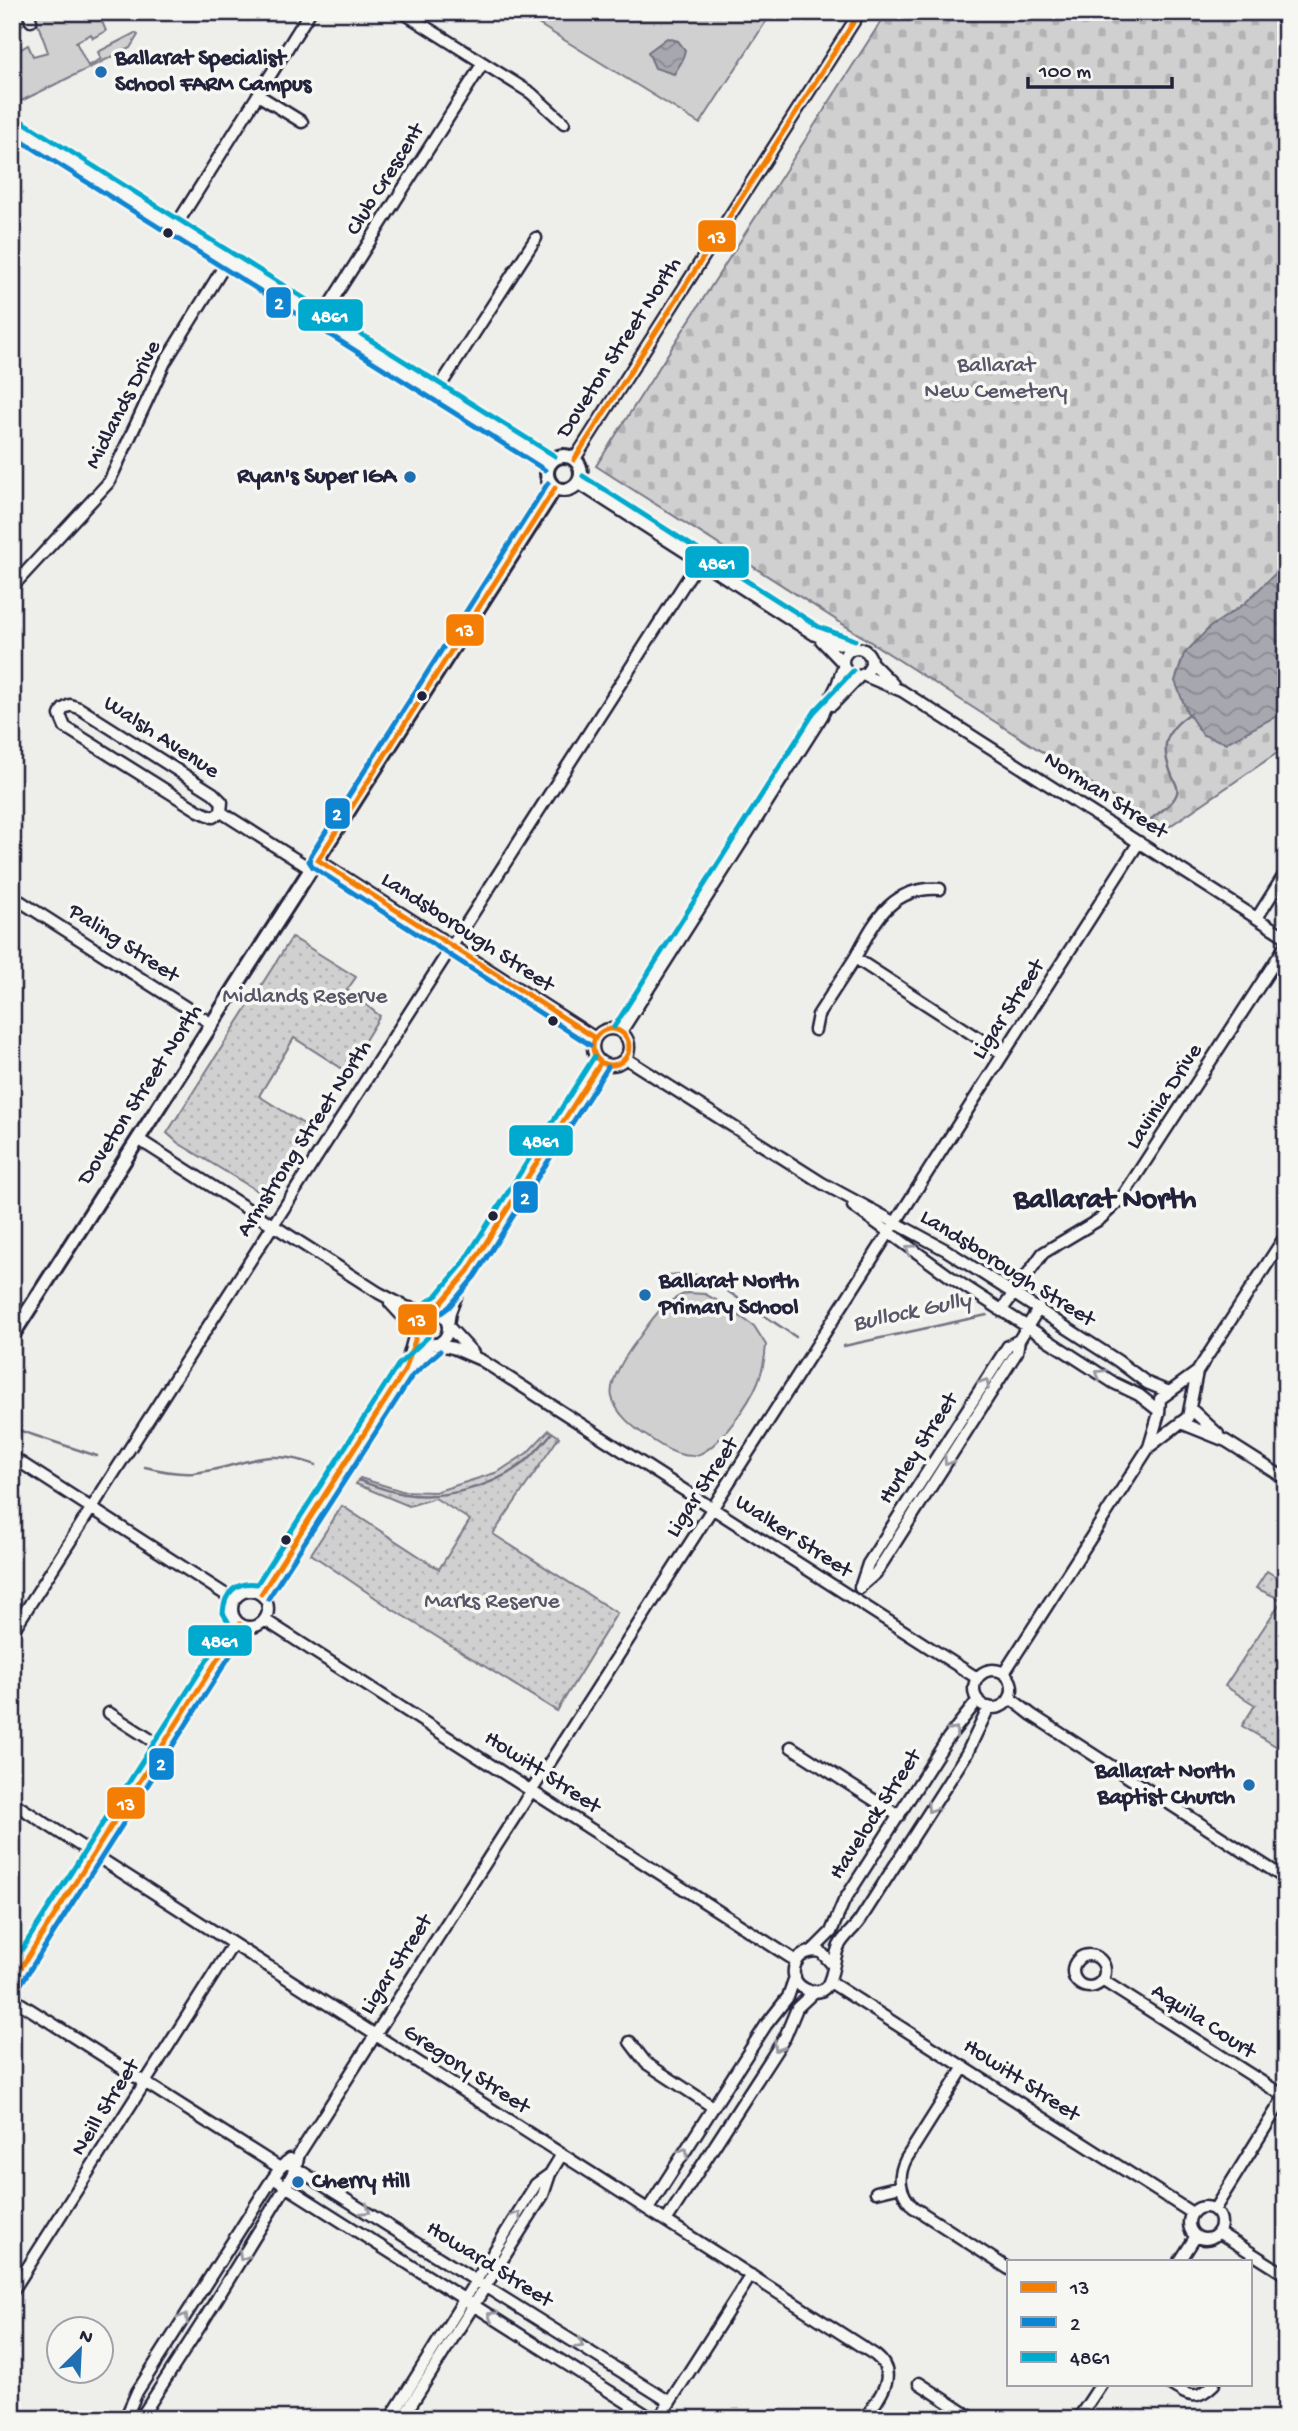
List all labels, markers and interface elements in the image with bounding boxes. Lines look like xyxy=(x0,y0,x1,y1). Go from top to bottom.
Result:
place label: Ballarat Specialist School FARM Campus xyxy=(114,46,313,99)
scale bar xyxy=(1028,46,1172,90)
text: 100 m xyxy=(1038,61,1091,86)
marker: Ballarat Specialist School FARM Campus xyxy=(93,64,109,80)
street label: Club Crescent xyxy=(341,118,432,241)
line badge: 13 xyxy=(697,219,737,253)
unlabelled marker xyxy=(161,226,175,240)
text: 13 xyxy=(707,228,726,251)
street label: Doveton Street North xyxy=(550,252,689,445)
line badge: 2 xyxy=(265,286,292,319)
text: 2 xyxy=(274,294,284,317)
line badge: 4861 xyxy=(297,298,364,332)
text: 4861 xyxy=(311,307,348,330)
street label: Midlands Drive xyxy=(80,335,168,474)
park label: Ballarat New Cemetery xyxy=(924,353,1068,406)
place label: Ryan's Super IGA xyxy=(236,464,397,491)
marker: Ryan's Super IGA xyxy=(402,469,418,485)
line badge: 4861 xyxy=(684,545,750,579)
text: 4861 xyxy=(698,554,735,577)
line badge: 13 xyxy=(445,613,485,647)
text: 13 xyxy=(455,621,474,644)
unlabelled marker xyxy=(415,689,429,703)
street label: Walsh Avenue xyxy=(98,691,225,786)
street label: Norman Street xyxy=(1038,746,1173,847)
line badge: 2 xyxy=(324,797,351,830)
text: 2 xyxy=(332,805,342,828)
street label: Landsborough Street xyxy=(375,867,560,1000)
street label: Paling Street xyxy=(62,898,185,991)
street label: Ligar Street xyxy=(967,953,1052,1065)
park label: Midlands Reserve xyxy=(223,984,389,1011)
street label: Doveton Street North xyxy=(71,999,210,1192)
unlabelled marker xyxy=(546,1014,560,1028)
street label: Armstrong Street North xyxy=(231,1036,379,1242)
street label: Lavinia Drive xyxy=(1121,1038,1210,1155)
line badge: 4861 xyxy=(508,1124,574,1157)
text: 4861 xyxy=(522,1132,559,1155)
line badge: 2 xyxy=(512,1180,539,1214)
district label: Ballarat North xyxy=(1013,1184,1196,1219)
text: 2 xyxy=(520,1189,530,1212)
street label: Landsborough Street xyxy=(915,1204,1101,1335)
unlabelled marker xyxy=(486,1209,500,1223)
one-way arrow xyxy=(906,1244,918,1257)
place label: Ballarat North Primary School xyxy=(657,1269,800,1322)
water label: Bullock Gully xyxy=(850,1286,976,1340)
marker: Ballarat North Primary School xyxy=(637,1287,653,1303)
line badge: 13 xyxy=(397,1303,438,1336)
text: 13 xyxy=(407,1311,426,1334)
one-way arrow xyxy=(1095,1369,1108,1382)
one-way arrow xyxy=(976,1377,989,1390)
street label: Hurley Street xyxy=(873,1387,966,1510)
street label: Ligar Street xyxy=(661,1431,746,1543)
one-way arrow xyxy=(943,1453,956,1466)
street label: Walker Street xyxy=(729,1489,858,1586)
unlabelled marker xyxy=(279,1533,293,1547)
park label: Marks Reserve xyxy=(424,1589,561,1616)
line badge: 4861 xyxy=(187,1624,253,1657)
text: 4861 xyxy=(201,1632,238,1655)
street label: Howitt Street xyxy=(479,1725,607,1822)
one-way arrow xyxy=(946,1726,959,1739)
street label: Havelock Street xyxy=(824,1744,929,1885)
line badge: 2 xyxy=(148,1747,175,1781)
text: 2 xyxy=(156,1755,166,1778)
place label: Ballarat North Baptist Church xyxy=(1094,1759,1236,1812)
marker: Ballarat North Baptist Church xyxy=(1241,1777,1257,1793)
line badge: 13 xyxy=(106,1786,146,1820)
text: 13 xyxy=(116,1795,135,1818)
one-way arrow xyxy=(926,1801,939,1814)
street label: Ligar Street xyxy=(355,1908,440,2020)
street label: Aquila Court xyxy=(1146,1978,1262,2067)
street label: Gregory Street xyxy=(398,2019,536,2122)
street label: Howitt Street xyxy=(958,2033,1086,2130)
one-way arrow xyxy=(774,2039,787,2052)
street label: Neill Street xyxy=(66,2053,147,2161)
one-way arrow xyxy=(676,2146,689,2159)
place label: Cherry Hill xyxy=(312,2169,410,2196)
marker: Cherry Hill xyxy=(290,2174,306,2190)
one-way arrow xyxy=(358,2201,371,2214)
one-way arrow xyxy=(509,2210,522,2223)
street label: Howard Street xyxy=(421,2215,559,2315)
one-way arrow xyxy=(239,2249,252,2262)
legend xyxy=(1007,2260,1252,2386)
text: 13 xyxy=(1069,2278,1089,2303)
one-way arrow xyxy=(487,2312,500,2325)
one-way arrow xyxy=(176,2313,188,2326)
text: 2 xyxy=(1070,2314,1080,2339)
north arrow xyxy=(46,2316,116,2386)
text: N xyxy=(75,2325,96,2351)
one-way arrow xyxy=(571,2336,584,2349)
text: 4861 xyxy=(1070,2348,1111,2373)

